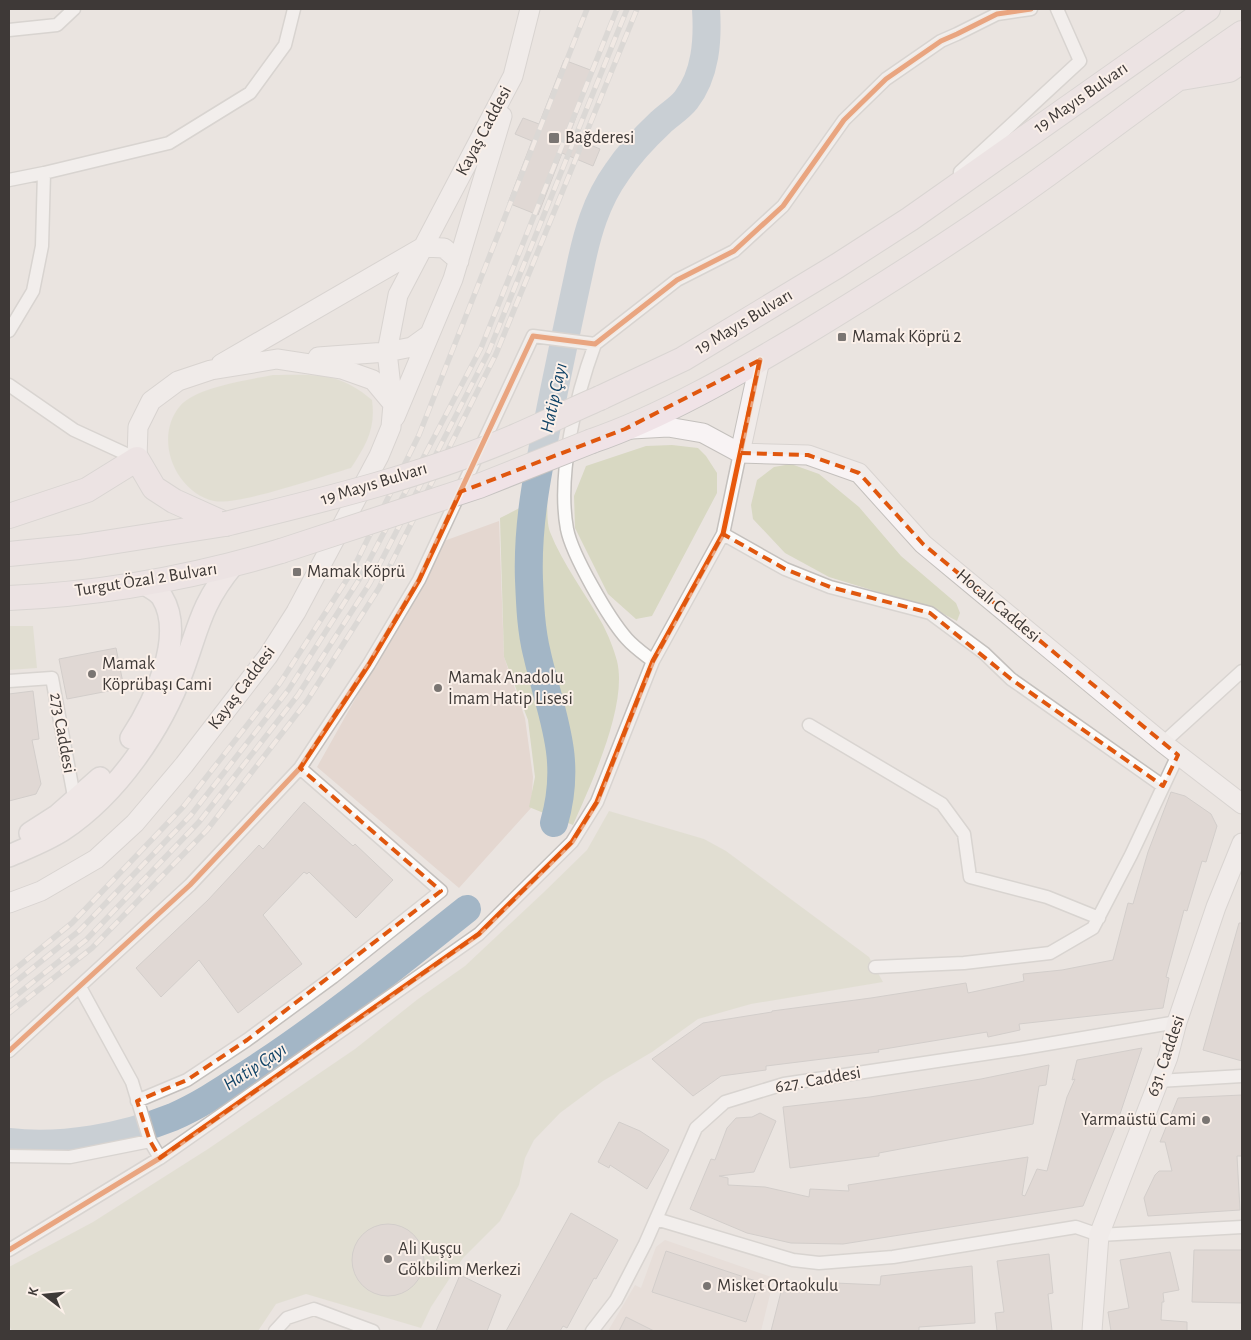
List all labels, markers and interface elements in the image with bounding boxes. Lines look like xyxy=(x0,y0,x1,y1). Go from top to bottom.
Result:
street label: 19 Mayıs Bulvarı xyxy=(1031,59,1131,137)
street label: Kayaş Caddesi xyxy=(453,83,515,179)
place label: Bağderesi xyxy=(565,129,634,147)
marker: Bağderesi xyxy=(547,131,561,145)
street label: 19 Mayıs Bulvarı xyxy=(692,286,796,358)
place label: Mamak Köprü 2 xyxy=(852,328,961,346)
marker: Mamak Köprü 2 xyxy=(836,331,848,343)
water label: Hatip Çayı xyxy=(537,361,571,435)
street label: 19 Mayıs Bulvarı xyxy=(319,459,429,509)
street label: Turgut Özal 2 Bulvarı xyxy=(73,558,218,600)
place label: Mamak Köprü xyxy=(307,563,405,581)
marker: Mamak Köprü xyxy=(291,566,303,578)
street label: Hocalı Caddesi xyxy=(953,566,1043,646)
street label: Kayaş Caddesi xyxy=(205,643,279,733)
place label: Mamak Köprübaşı Cami xyxy=(102,655,212,694)
marker: Mamak Köprübaşı Cami xyxy=(86,668,98,680)
place label: Mamak Anadolu İmam Hatip Lisesi xyxy=(448,669,573,708)
marker: Mamak Anadolu İmam Hatip Lisesi xyxy=(432,682,444,694)
street label: 273 Caddesi xyxy=(46,691,78,775)
street label: 631. Caddesi xyxy=(1144,1013,1188,1099)
water label: Hatip Çayı xyxy=(220,1040,290,1094)
street label: 627. Caddesi xyxy=(774,1064,862,1096)
place label: Yarmaüstü Cami xyxy=(1081,1111,1196,1129)
marker: Yarmaüstü Cami xyxy=(1200,1114,1212,1126)
place label: Ali Kuşçu Gökbilim Merkezi xyxy=(398,1240,521,1279)
marker: Ali Kuşçu Gökbilim Merkezi xyxy=(382,1253,394,1265)
north arrow xyxy=(20,1270,70,1320)
place label: Misket Ortaokulu xyxy=(717,1277,838,1295)
marker: Misket Ortaokulu xyxy=(701,1280,713,1292)
text: K xyxy=(26,1285,42,1298)

